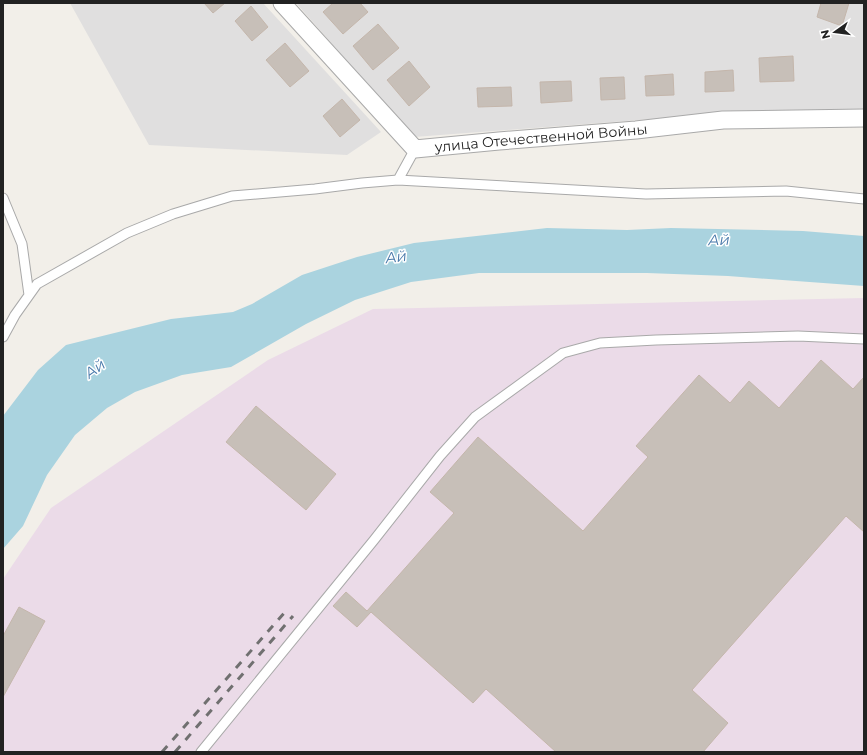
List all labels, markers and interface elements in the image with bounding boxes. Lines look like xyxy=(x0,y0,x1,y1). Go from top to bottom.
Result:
north arrow xyxy=(815,12,855,52)
text: N xyxy=(817,28,833,40)
street label: улица Отечественной Войны xyxy=(433,120,648,156)
water label: Ай xyxy=(707,230,730,249)
water label: Ай xyxy=(383,246,408,267)
water label: Ай xyxy=(80,355,109,383)

